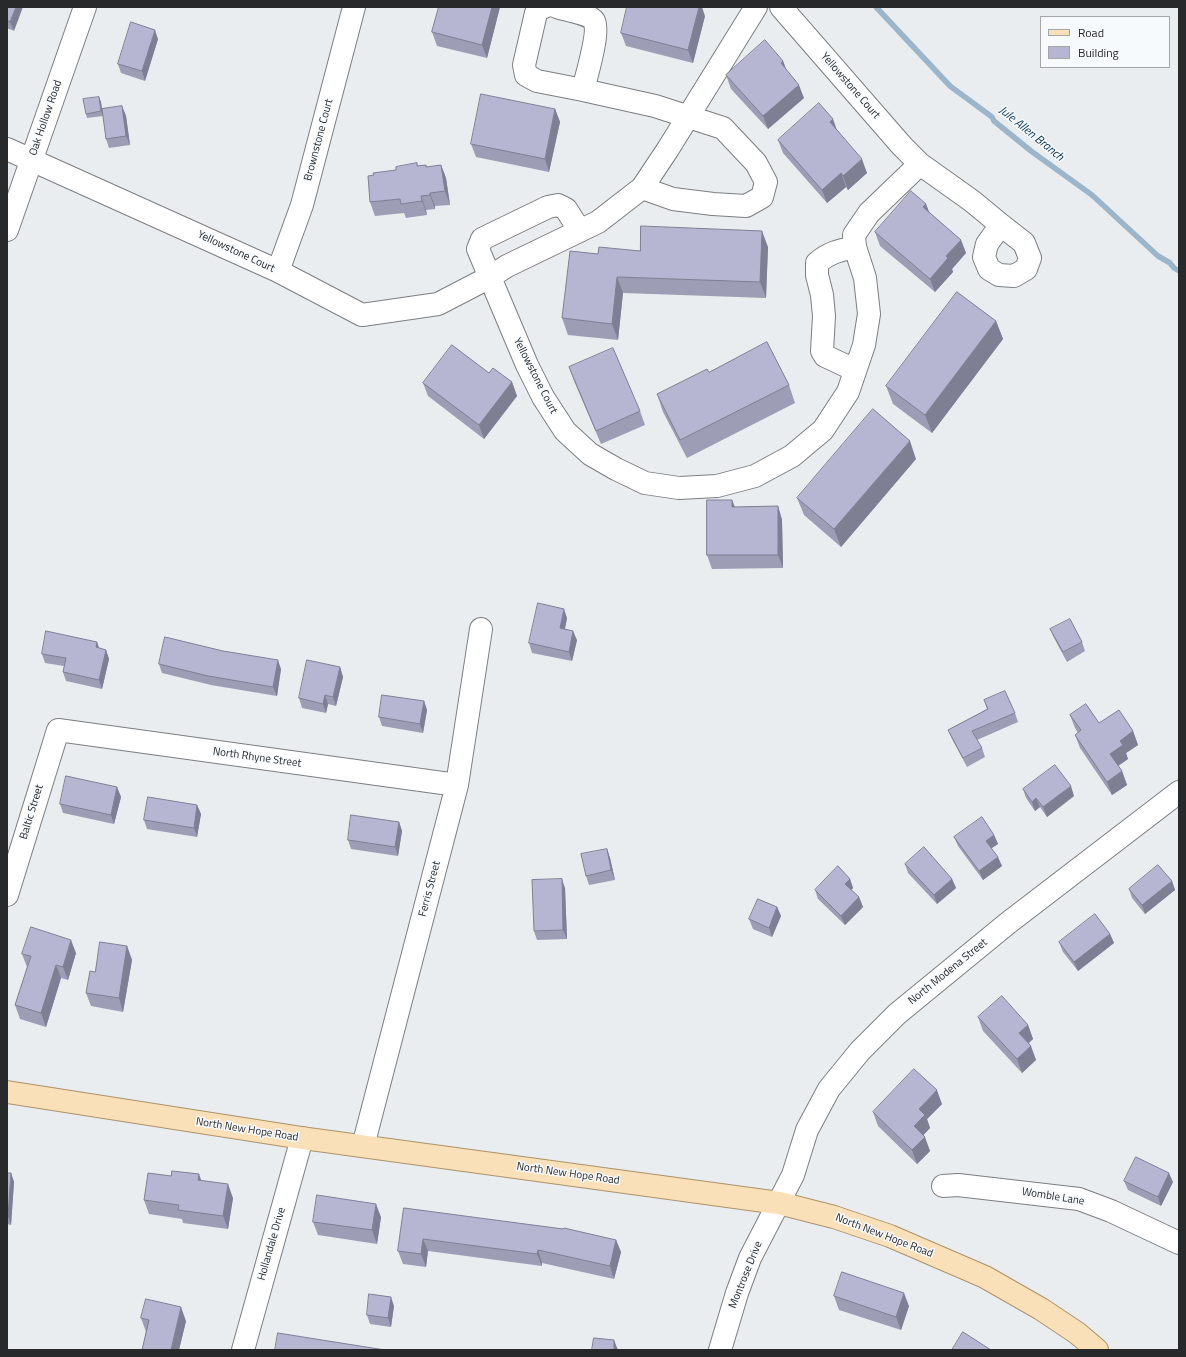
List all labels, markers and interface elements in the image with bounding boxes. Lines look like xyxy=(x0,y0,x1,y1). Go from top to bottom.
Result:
legend xyxy=(1040,16,1170,68)
text: Road xyxy=(1078,23,1104,42)
text: Building xyxy=(1078,43,1119,62)
street label: Yellowstone Court xyxy=(818,50,882,122)
street label: Oak Hollow Road xyxy=(27,78,65,158)
street label: Brownstone Court xyxy=(302,98,336,182)
water label: Jule Allen Branch xyxy=(996,103,1066,165)
street label: Yellowstone Court xyxy=(195,228,277,276)
street label: Yellowstone Court xyxy=(510,336,560,416)
street label: North Rhyne Street xyxy=(212,745,302,771)
street label: Baltic Street xyxy=(17,783,47,841)
street label: Ferris Street xyxy=(416,860,444,918)
street label: North Modena Street xyxy=(906,936,990,1008)
street label: North New Hope Road xyxy=(195,1115,299,1145)
street label: North New Hope Road xyxy=(516,1160,620,1188)
street label: Womble Lane xyxy=(1021,1186,1085,1208)
street label: Hollandale Drive xyxy=(255,1206,289,1282)
street label: North New Hope Road xyxy=(833,1211,935,1261)
street label: Montrose Drive xyxy=(727,1239,765,1311)

